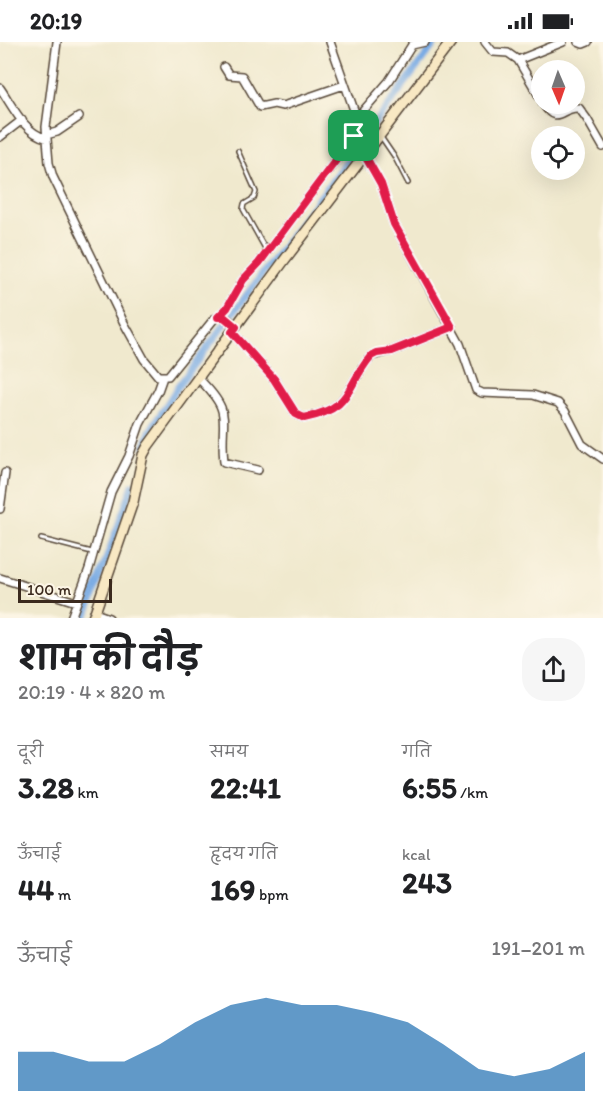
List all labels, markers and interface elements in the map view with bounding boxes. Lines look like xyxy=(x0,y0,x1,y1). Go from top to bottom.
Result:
text: 20:19 xyxy=(30,8,82,35)
north arrow xyxy=(531,60,585,114)
map controls xyxy=(531,60,585,180)
pin xyxy=(328,110,379,161)
icon: arrive xyxy=(337,119,370,152)
button: locate xyxy=(531,126,585,180)
scale bar xyxy=(18,576,112,604)
text: 100 m xyxy=(27,580,71,599)
text: शाम की दौड़ xyxy=(18,638,200,677)
button: share xyxy=(522,638,585,701)
text: 20:19 · 4 × 820 m xyxy=(18,680,165,704)
text: दूरी xyxy=(18,742,43,761)
text: समय xyxy=(210,742,248,761)
text: गति xyxy=(402,742,431,761)
text: 3.28 xyxy=(18,769,74,806)
text: 22:41 xyxy=(210,769,281,806)
text: 6:55 xyxy=(402,769,457,806)
text: km xyxy=(74,783,99,802)
text: /km xyxy=(457,783,488,802)
text: ऊँचाई xyxy=(18,844,61,863)
text: हृदय गति xyxy=(210,844,277,863)
text: kcal xyxy=(402,845,430,864)
text: 243 xyxy=(402,864,452,901)
text: 44 xyxy=(18,871,54,908)
text: 169 xyxy=(210,871,255,908)
text: m xyxy=(54,885,71,904)
text: bpm xyxy=(255,885,289,904)
text: 191–201 m xyxy=(491,936,585,960)
text: ऊँचाई xyxy=(18,943,72,967)

